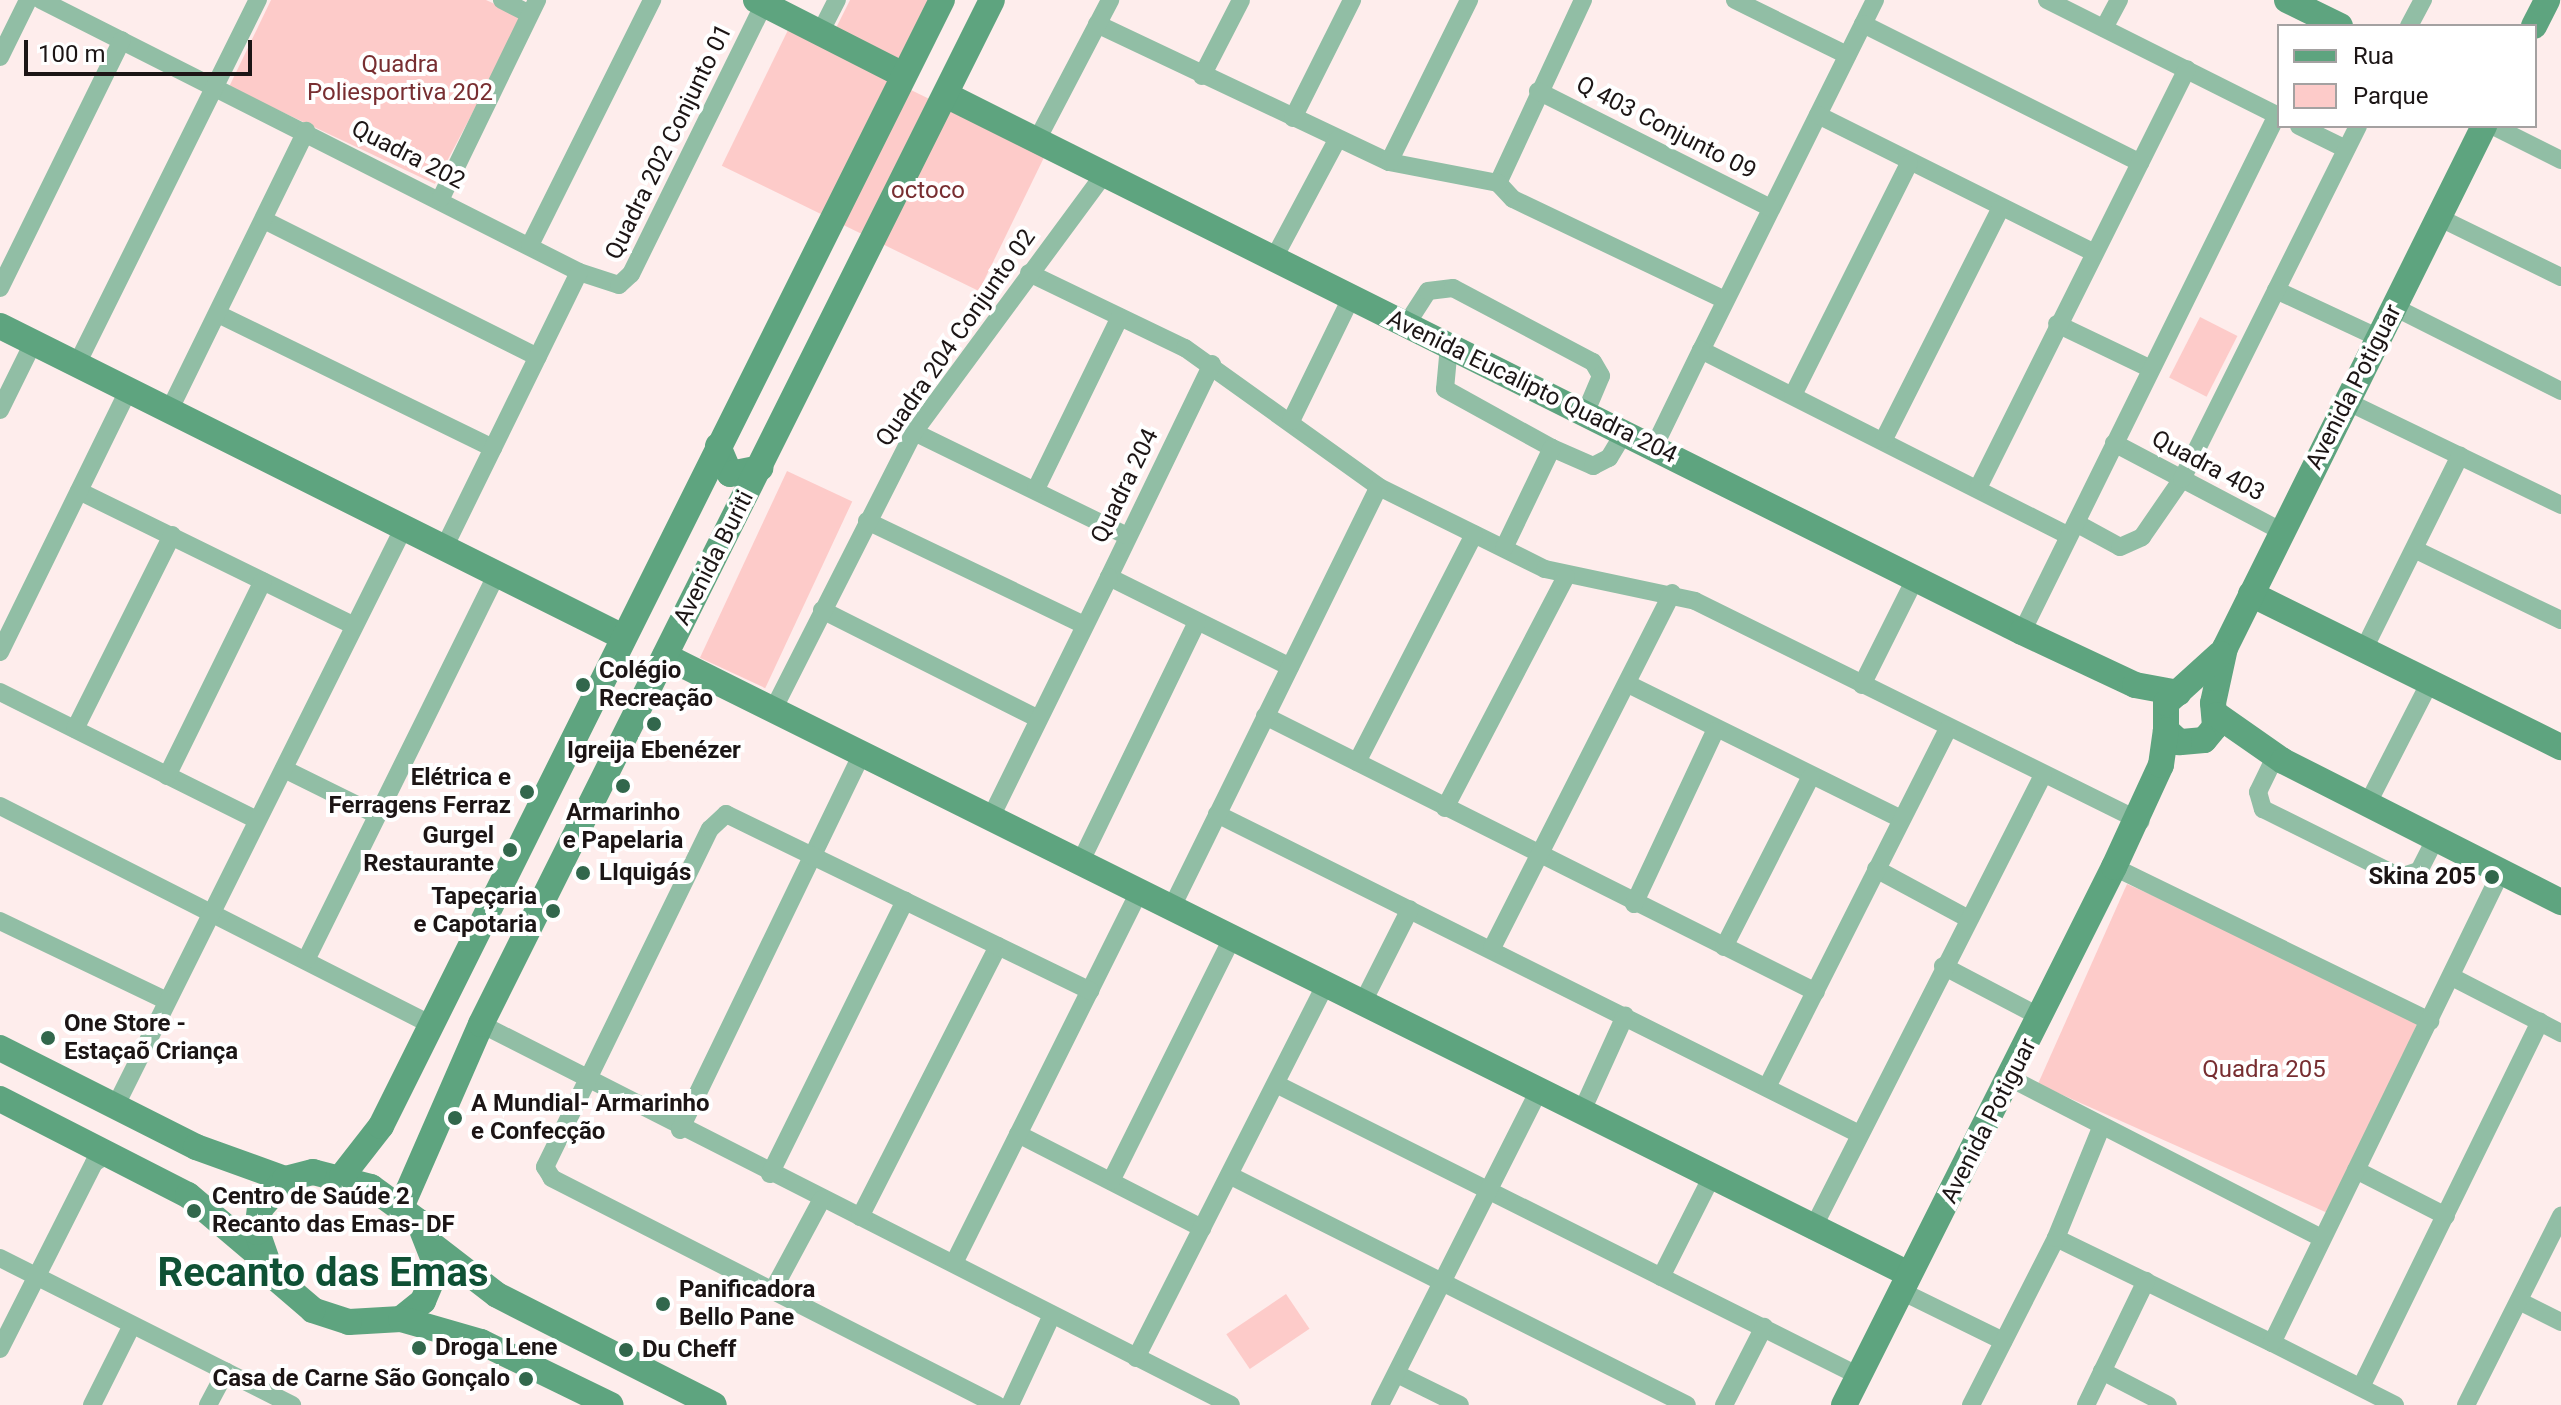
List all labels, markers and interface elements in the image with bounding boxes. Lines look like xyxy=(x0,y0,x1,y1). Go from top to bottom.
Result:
street label: Quadra 202 Conjunto 01 xyxy=(599,20,739,264)
scale bar xyxy=(28,24,256,74)
legend xyxy=(2277,24,2537,128)
text: 100 m xyxy=(38,40,105,68)
text: Rua xyxy=(2353,42,2394,70)
park label: Quadra Poliesportiva 202 xyxy=(307,51,493,107)
street label: Q 403 Conjunto 09 xyxy=(1571,70,1761,186)
text: Parque xyxy=(2353,82,2429,110)
street label: Quadra 202 xyxy=(346,114,470,196)
park label: octoco xyxy=(891,177,965,205)
street label: Quadra 204 Conjunto 02 xyxy=(870,224,1042,452)
street label: Avenida Potiguar xyxy=(2300,300,2408,474)
street label: Avenida Eucalipto Quadra 204 xyxy=(1382,304,1682,470)
street label: Quadra 204 xyxy=(1085,424,1165,548)
street label: Quadra 403 xyxy=(2147,424,2269,508)
street label: Avenida Buriti xyxy=(668,486,760,630)
place label: Colégio Recreação xyxy=(599,657,713,713)
marker: Colégio Recreação xyxy=(574,676,592,694)
marker: Igreija Ebenézer xyxy=(645,715,663,733)
place label: Igreija Ebenézer xyxy=(567,737,741,765)
place label: Elétrica e Ferragens Ferraz xyxy=(329,764,511,820)
marker: Armarinho e Papelaria xyxy=(614,777,632,795)
marker: Elétrica e Ferragens Ferraz xyxy=(518,783,536,801)
place label: Armarinho e Papelaria xyxy=(563,799,683,855)
place label: Gurgel Restaurante xyxy=(363,822,494,878)
marker: Gurgel Restaurante xyxy=(501,841,519,859)
place label: LIquigás xyxy=(599,859,691,887)
place label: Skina 205 xyxy=(2368,863,2476,891)
marker: LIquigás xyxy=(574,864,592,882)
marker: Skina 205 xyxy=(2483,868,2501,886)
place label: Tapeçaria e Capotaria xyxy=(414,883,537,939)
marker: Tapeçaria e Capotaria xyxy=(544,902,562,920)
place label: One Store - Estaçaõ Criança xyxy=(64,1010,238,1066)
marker: One Store - Estaçaõ Criança xyxy=(39,1029,57,1047)
street label: Avenida Potiguar xyxy=(1935,1034,2043,1208)
park label: Quadra 205 xyxy=(2202,1056,2326,1084)
place label: A Mundial- Armarinho e Confecção xyxy=(471,1090,710,1146)
marker: A Mundial- Armarinho e Confecção xyxy=(446,1109,464,1127)
place label: Centro de Saúde 2 Recanto das Emas- DF xyxy=(212,1183,455,1239)
marker: Centro de Saúde 2 Recanto das Emas- DF xyxy=(183,1200,205,1222)
district label: Recanto das Emas xyxy=(158,1249,488,1297)
place label: Panificadora Bello Pane xyxy=(679,1276,815,1332)
marker: Panificadora Bello Pane xyxy=(654,1295,672,1313)
place label: Droga Lene xyxy=(435,1334,557,1362)
place label: Du Cheff xyxy=(642,1336,736,1364)
marker: Droga Lene xyxy=(410,1339,428,1357)
marker: Du Cheff xyxy=(617,1341,635,1359)
place label: Casa de Carne São Gonçalo xyxy=(212,1365,510,1393)
marker: Casa de Carne São Gonçalo xyxy=(517,1370,535,1388)

